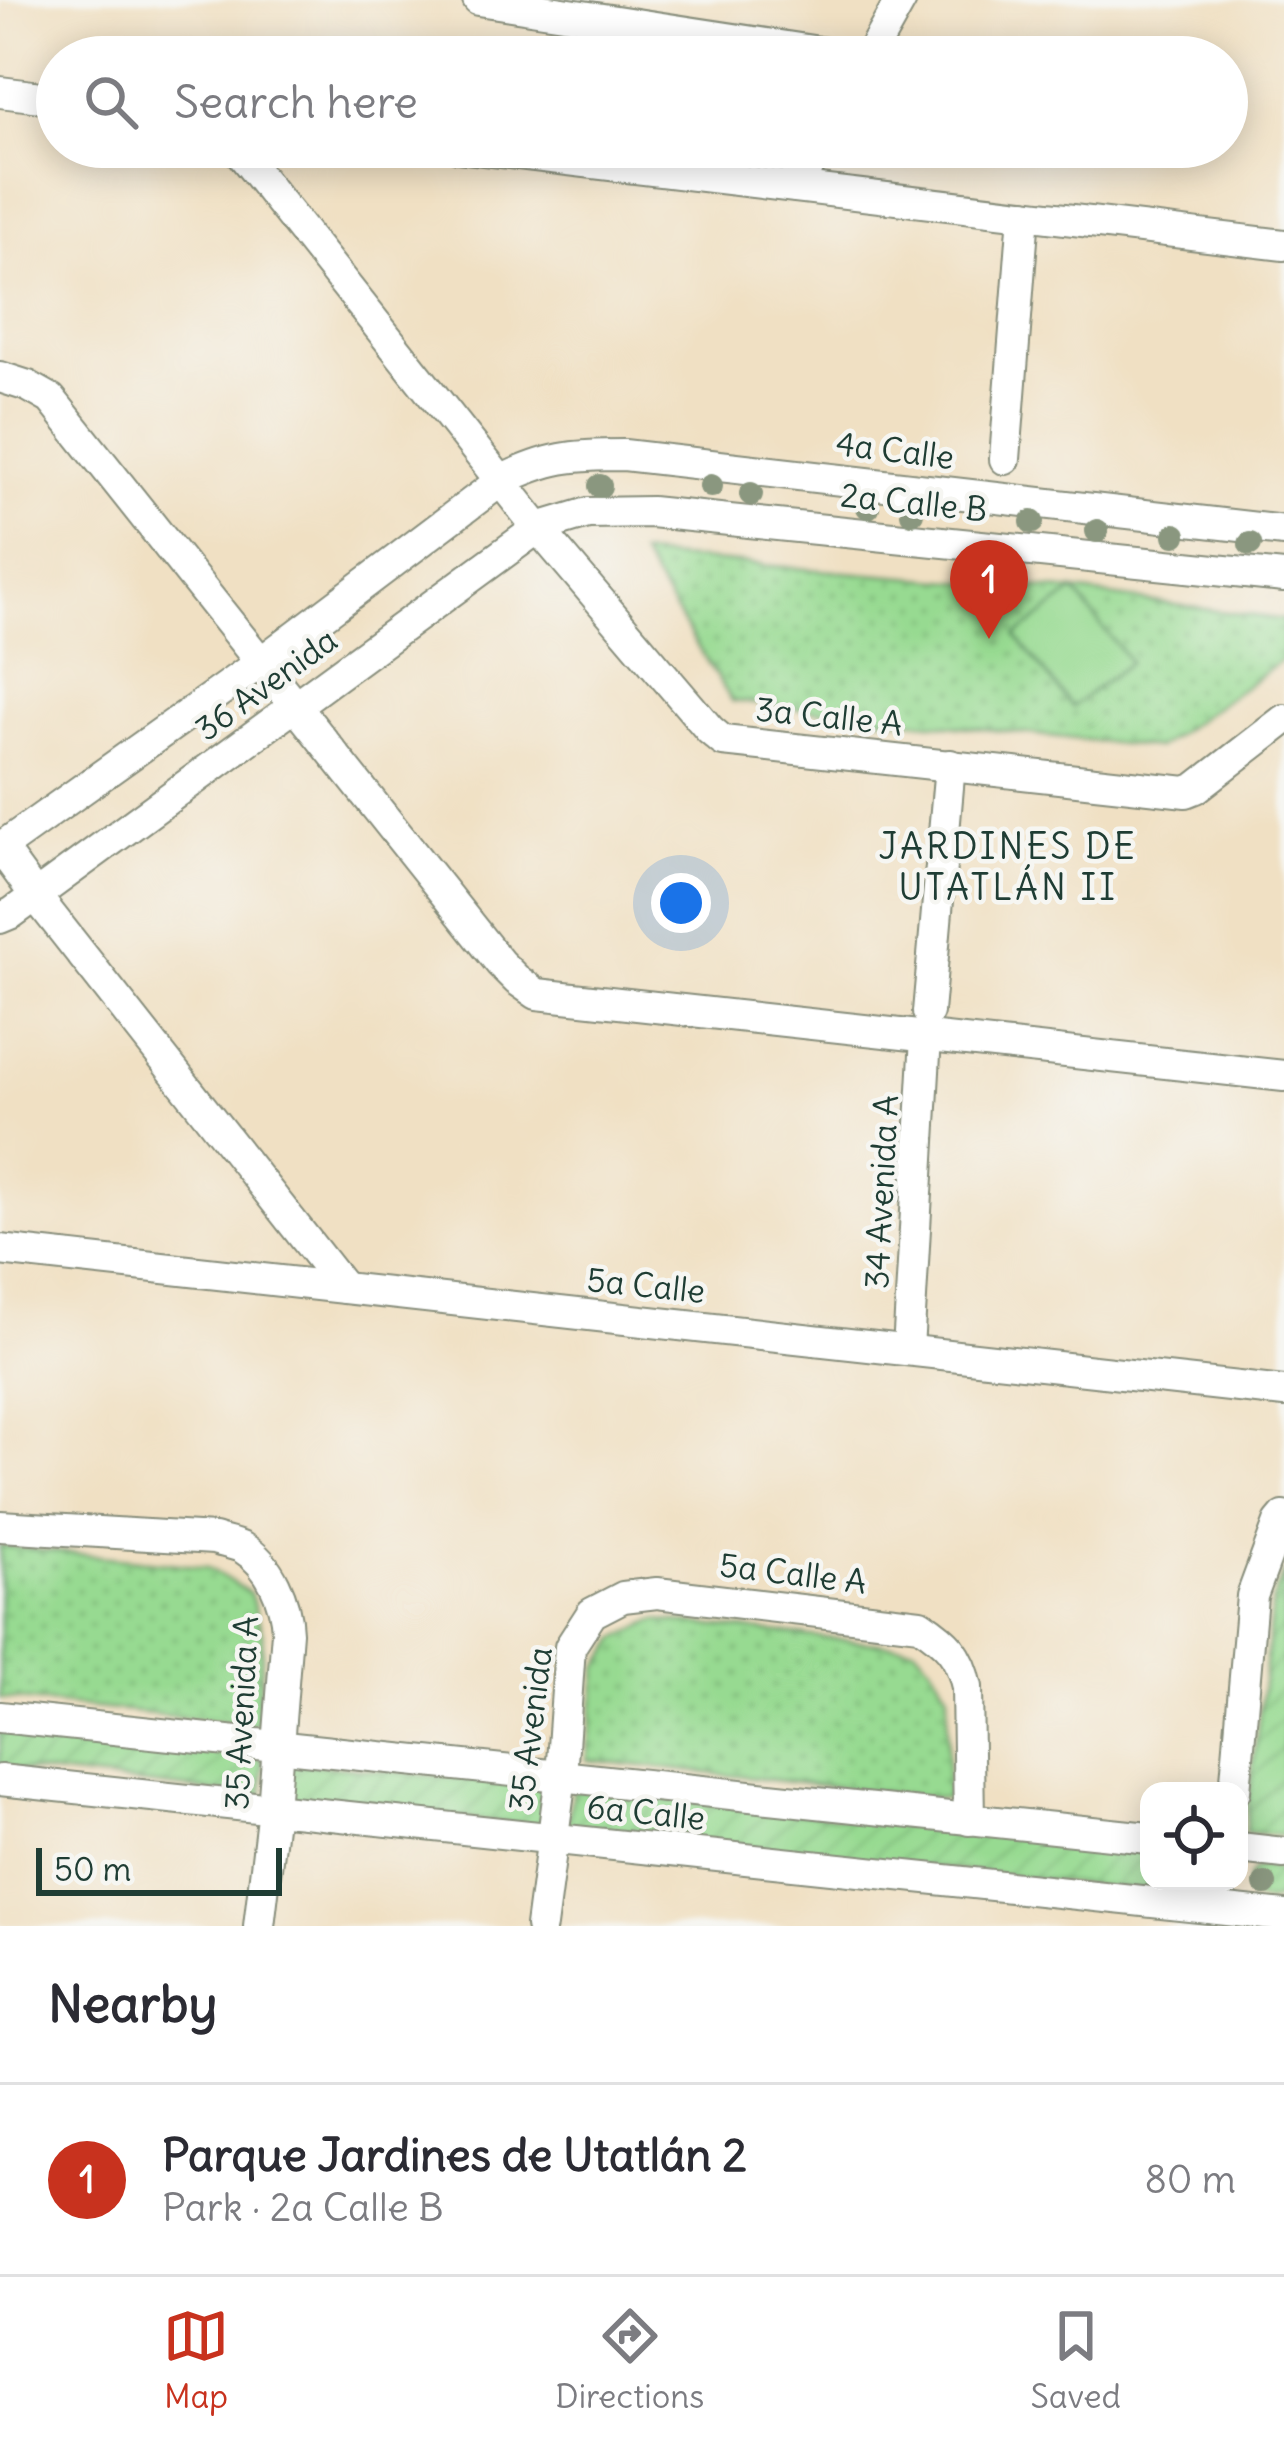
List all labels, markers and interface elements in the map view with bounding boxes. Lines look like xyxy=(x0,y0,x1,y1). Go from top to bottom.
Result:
search box xyxy=(36,36,1248,168)
icon: search xyxy=(78,69,144,135)
text: Search here xyxy=(174,74,418,130)
street label: 4a Calle xyxy=(834,422,956,478)
street label: 2a Calle B xyxy=(839,473,989,531)
pin: 1 xyxy=(950,540,1028,639)
street label: 36 Avenida xyxy=(187,618,345,750)
street label: 3a Calle A xyxy=(754,687,904,745)
district label: JARDINES DE UTATLÁN II xyxy=(878,824,1138,910)
your location xyxy=(651,873,711,933)
street label: 34 Avenida A xyxy=(855,1094,907,1290)
street label: 5a Calle xyxy=(585,1258,707,1312)
street label: 5a Calle A xyxy=(717,1543,869,1603)
street label: 35 Avenida A xyxy=(215,1615,267,1811)
street label: 35 Avenida xyxy=(499,1645,561,1813)
map controls xyxy=(1140,1782,1248,1890)
button: locate xyxy=(1140,1782,1248,1890)
street label: 6a Calle xyxy=(585,1785,707,1839)
scale bar xyxy=(36,1842,282,1895)
text: 50 m xyxy=(54,1848,131,1890)
text: Nearby xyxy=(48,1972,217,2036)
text: Parque Jardines de Utatlán 2 xyxy=(162,2127,747,2183)
text: 1 xyxy=(79,2155,95,2204)
text: 80 m xyxy=(1144,2155,1236,2204)
text: Park · 2a Calle B xyxy=(162,2183,444,2232)
tab: Map xyxy=(163,2303,229,2417)
tab: Directions xyxy=(555,2303,704,2417)
tab: Saved xyxy=(1031,2303,1121,2417)

